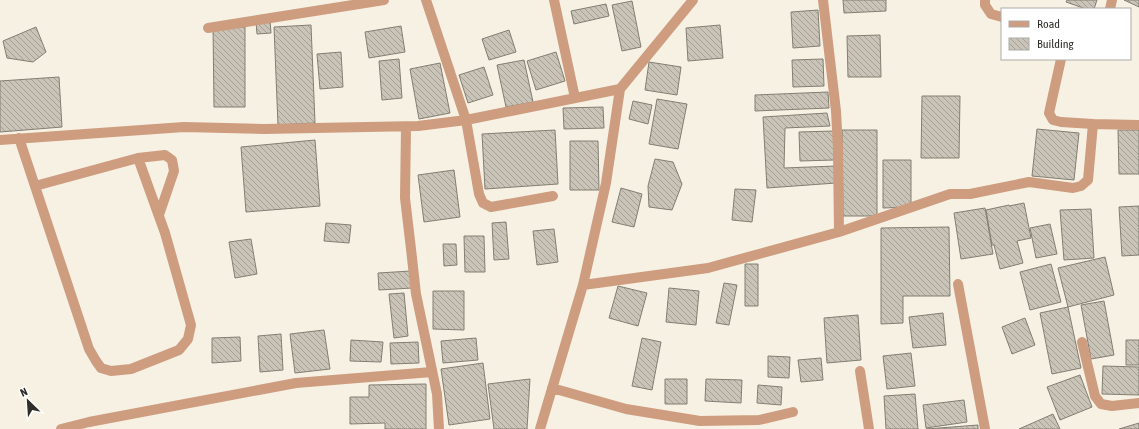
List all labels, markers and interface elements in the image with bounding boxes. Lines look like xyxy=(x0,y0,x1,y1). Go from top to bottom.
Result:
legend xyxy=(1001,8,1131,60)
text: Road xyxy=(1037,17,1060,31)
text: Building xyxy=(1037,37,1075,51)
north arrow xyxy=(8,381,48,421)
text: N xyxy=(18,385,29,399)

